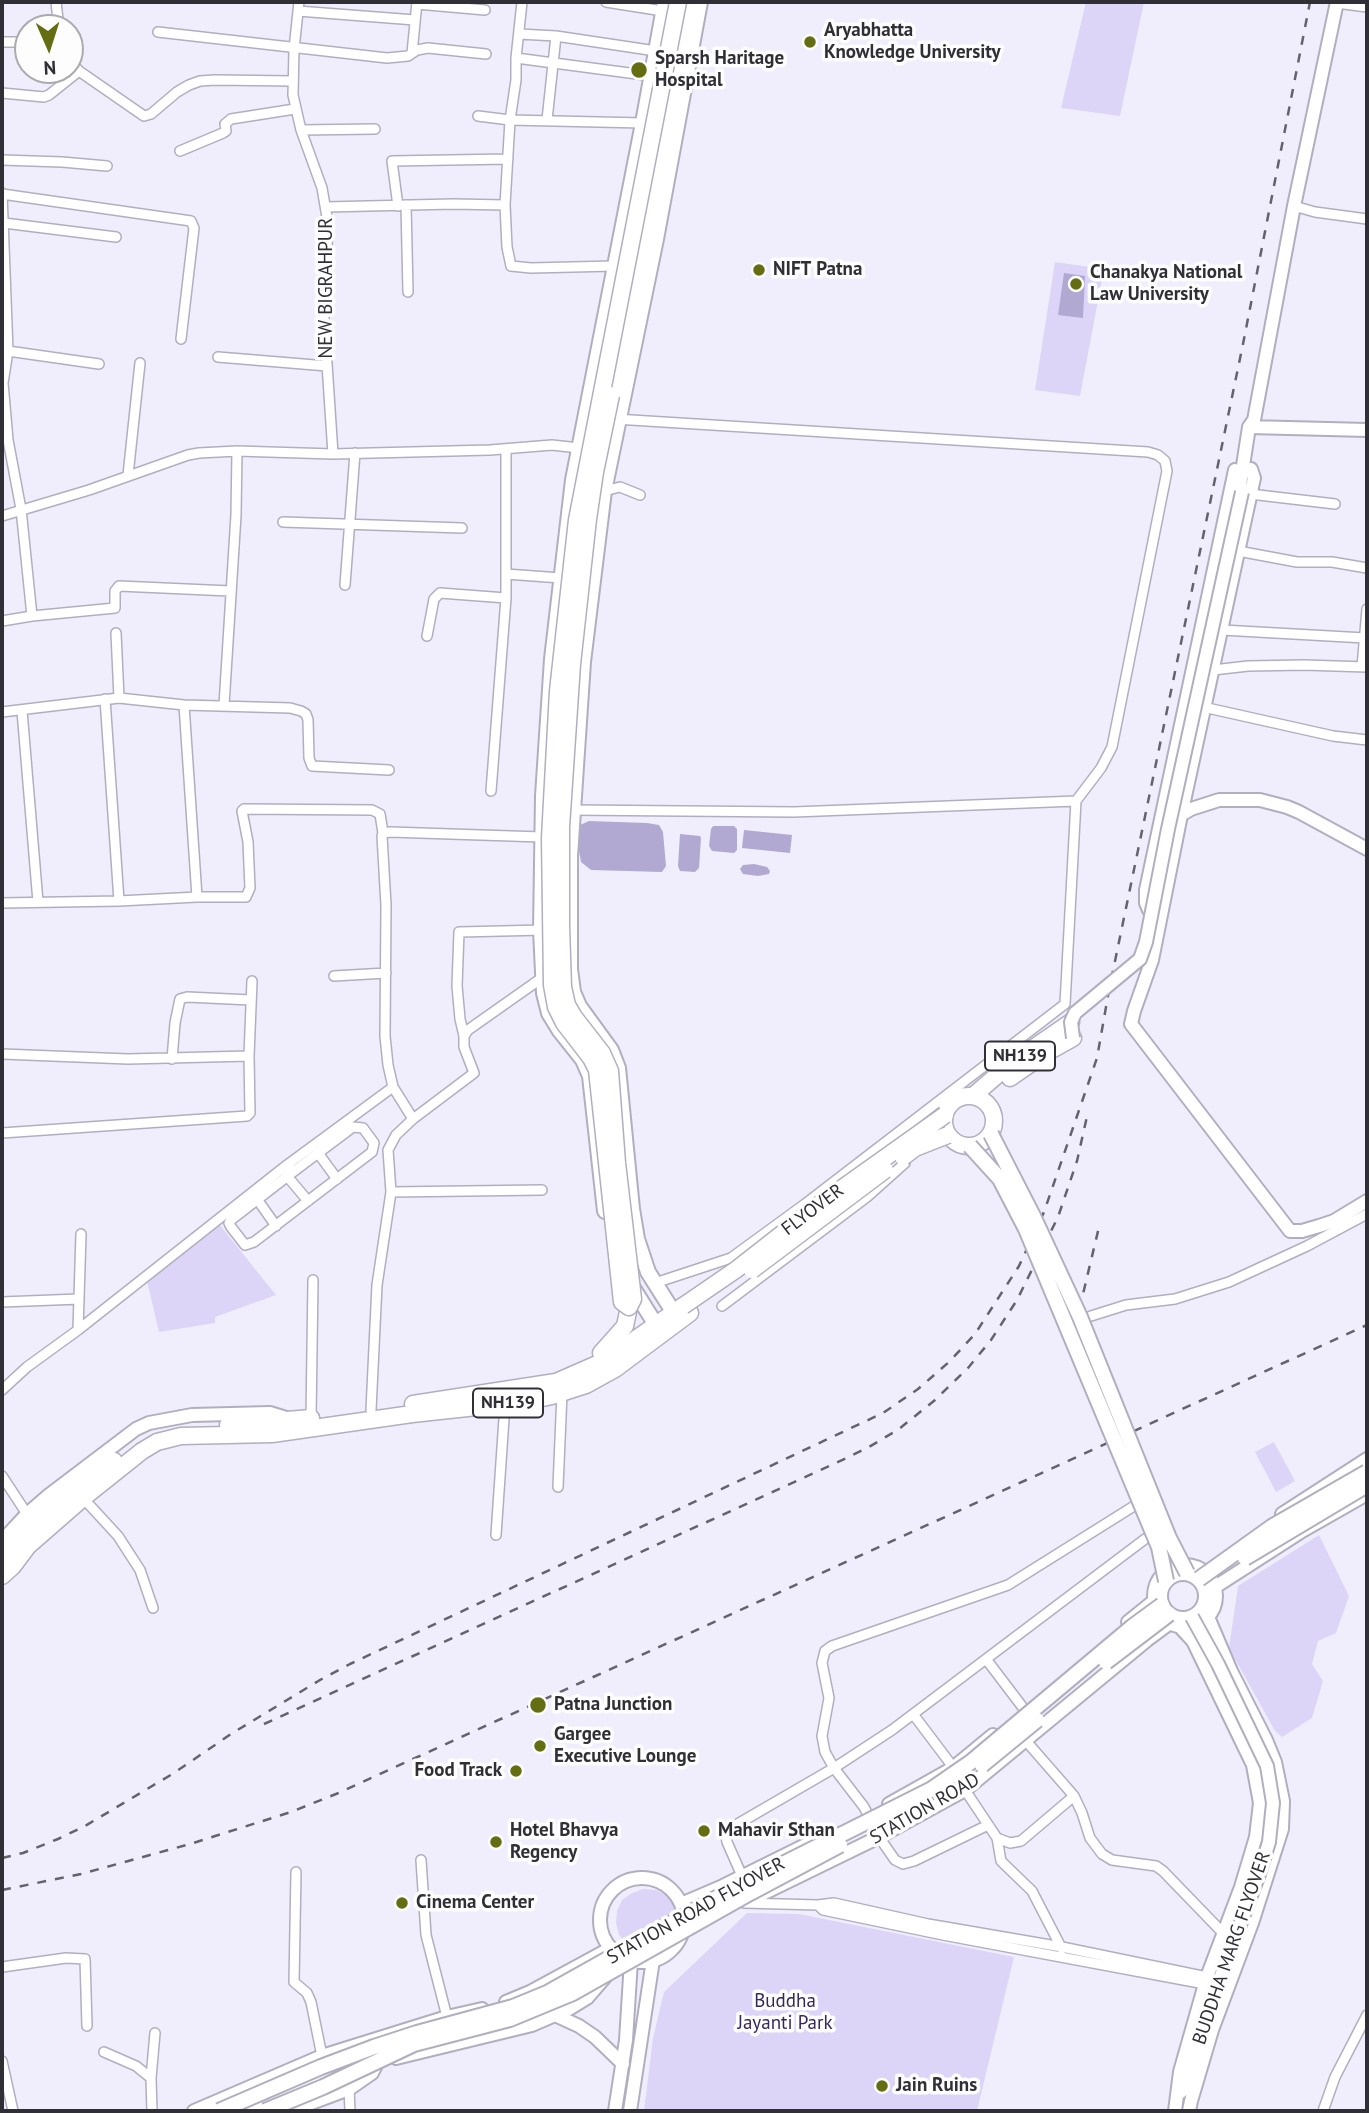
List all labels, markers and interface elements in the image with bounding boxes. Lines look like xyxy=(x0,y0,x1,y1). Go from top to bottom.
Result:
north arrow xyxy=(14,14,84,84)
place label: Aryabhatta Knowledge University xyxy=(824,20,1001,64)
marker: Aryabhatta Knowledge University xyxy=(802,34,818,50)
place label: Sparsh Haritage Hospital xyxy=(655,48,784,92)
text: N xyxy=(43,56,57,80)
marker: Sparsh Haritage Hospital xyxy=(629,60,649,80)
street label: NEW BIGRAHPUR xyxy=(316,217,338,359)
place label: NIFT Patna xyxy=(773,259,862,281)
marker: NIFT Patna xyxy=(751,262,767,278)
place label: Chanakya National Law University xyxy=(1090,262,1242,306)
marker: Chanakya National Law University xyxy=(1068,276,1084,292)
road number: NH139 xyxy=(985,1042,1055,1070)
street label: FLYOVER xyxy=(777,1179,849,1241)
road number: NH139 xyxy=(473,1388,543,1418)
place label: Patna Junction xyxy=(554,1694,672,1716)
marker: Patna Junction xyxy=(528,1695,548,1715)
place label: Gargee Executive Lounge xyxy=(554,1724,696,1768)
marker: Gargee Executive Lounge xyxy=(532,1738,548,1754)
place label: Food Track xyxy=(414,1760,502,1782)
marker: Food Track xyxy=(508,1763,524,1779)
street label: STATION ROAD xyxy=(866,1768,984,1850)
place label: Hotel Bhavya Regency xyxy=(510,1820,619,1864)
place label: Mahavir Sthan xyxy=(718,1820,835,1842)
marker: Mahavir Sthan xyxy=(696,1823,712,1839)
marker: Hotel Bhavya Regency xyxy=(488,1834,504,1850)
street label: BUDDHA MARG FLYOVER xyxy=(1188,1848,1276,2048)
street label: STATION ROAD FLYOVER xyxy=(603,1853,789,1969)
place label: Cinema Center xyxy=(416,1892,534,1914)
marker: Cinema Center xyxy=(394,1895,410,1911)
park label: Buddha Jayanti Park xyxy=(737,1991,833,2035)
place label: Jain Ruins xyxy=(896,2075,977,2097)
marker: Jain Ruins xyxy=(874,2078,890,2094)

